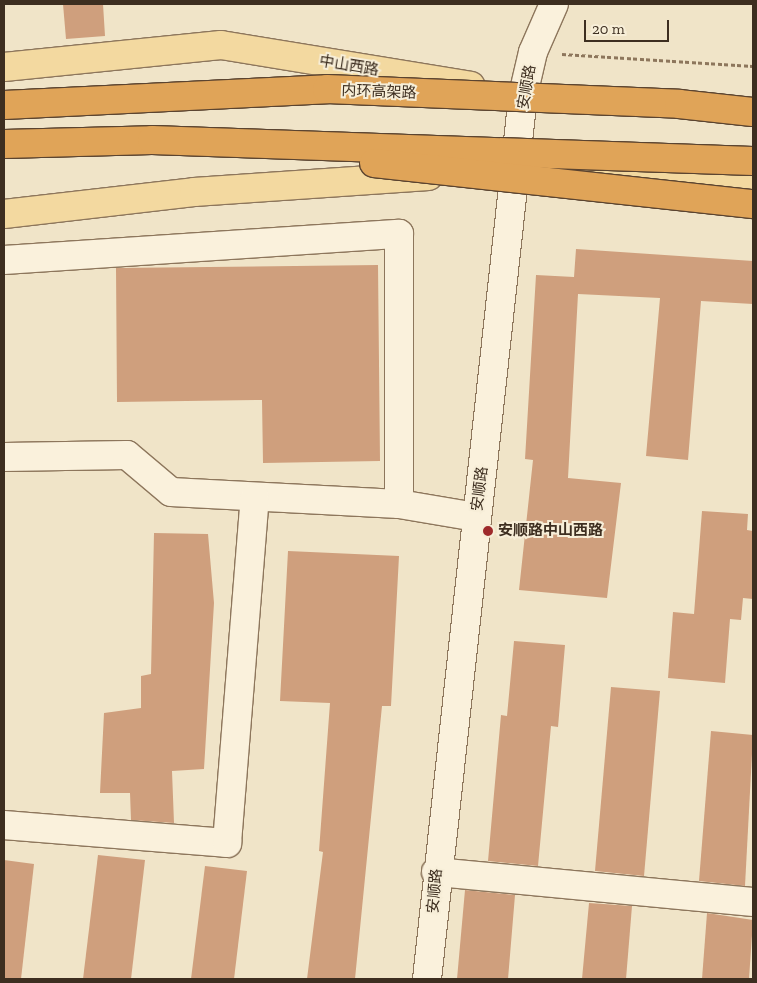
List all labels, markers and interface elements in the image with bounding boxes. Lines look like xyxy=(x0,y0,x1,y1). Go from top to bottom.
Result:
scale bar xyxy=(587,10,672,42)
text: 20 m xyxy=(592,20,625,38)
street label: 中山西路 xyxy=(318,52,380,80)
street label: 安顺路 xyxy=(514,63,540,111)
street label: 内环高架路 xyxy=(341,82,417,102)
street label: 安顺路 xyxy=(468,466,492,512)
place label: 安顺路中山西路 xyxy=(498,522,603,540)
marker: 安顺路中山西路 xyxy=(482,525,494,537)
street label: 安顺路 xyxy=(424,868,446,914)

